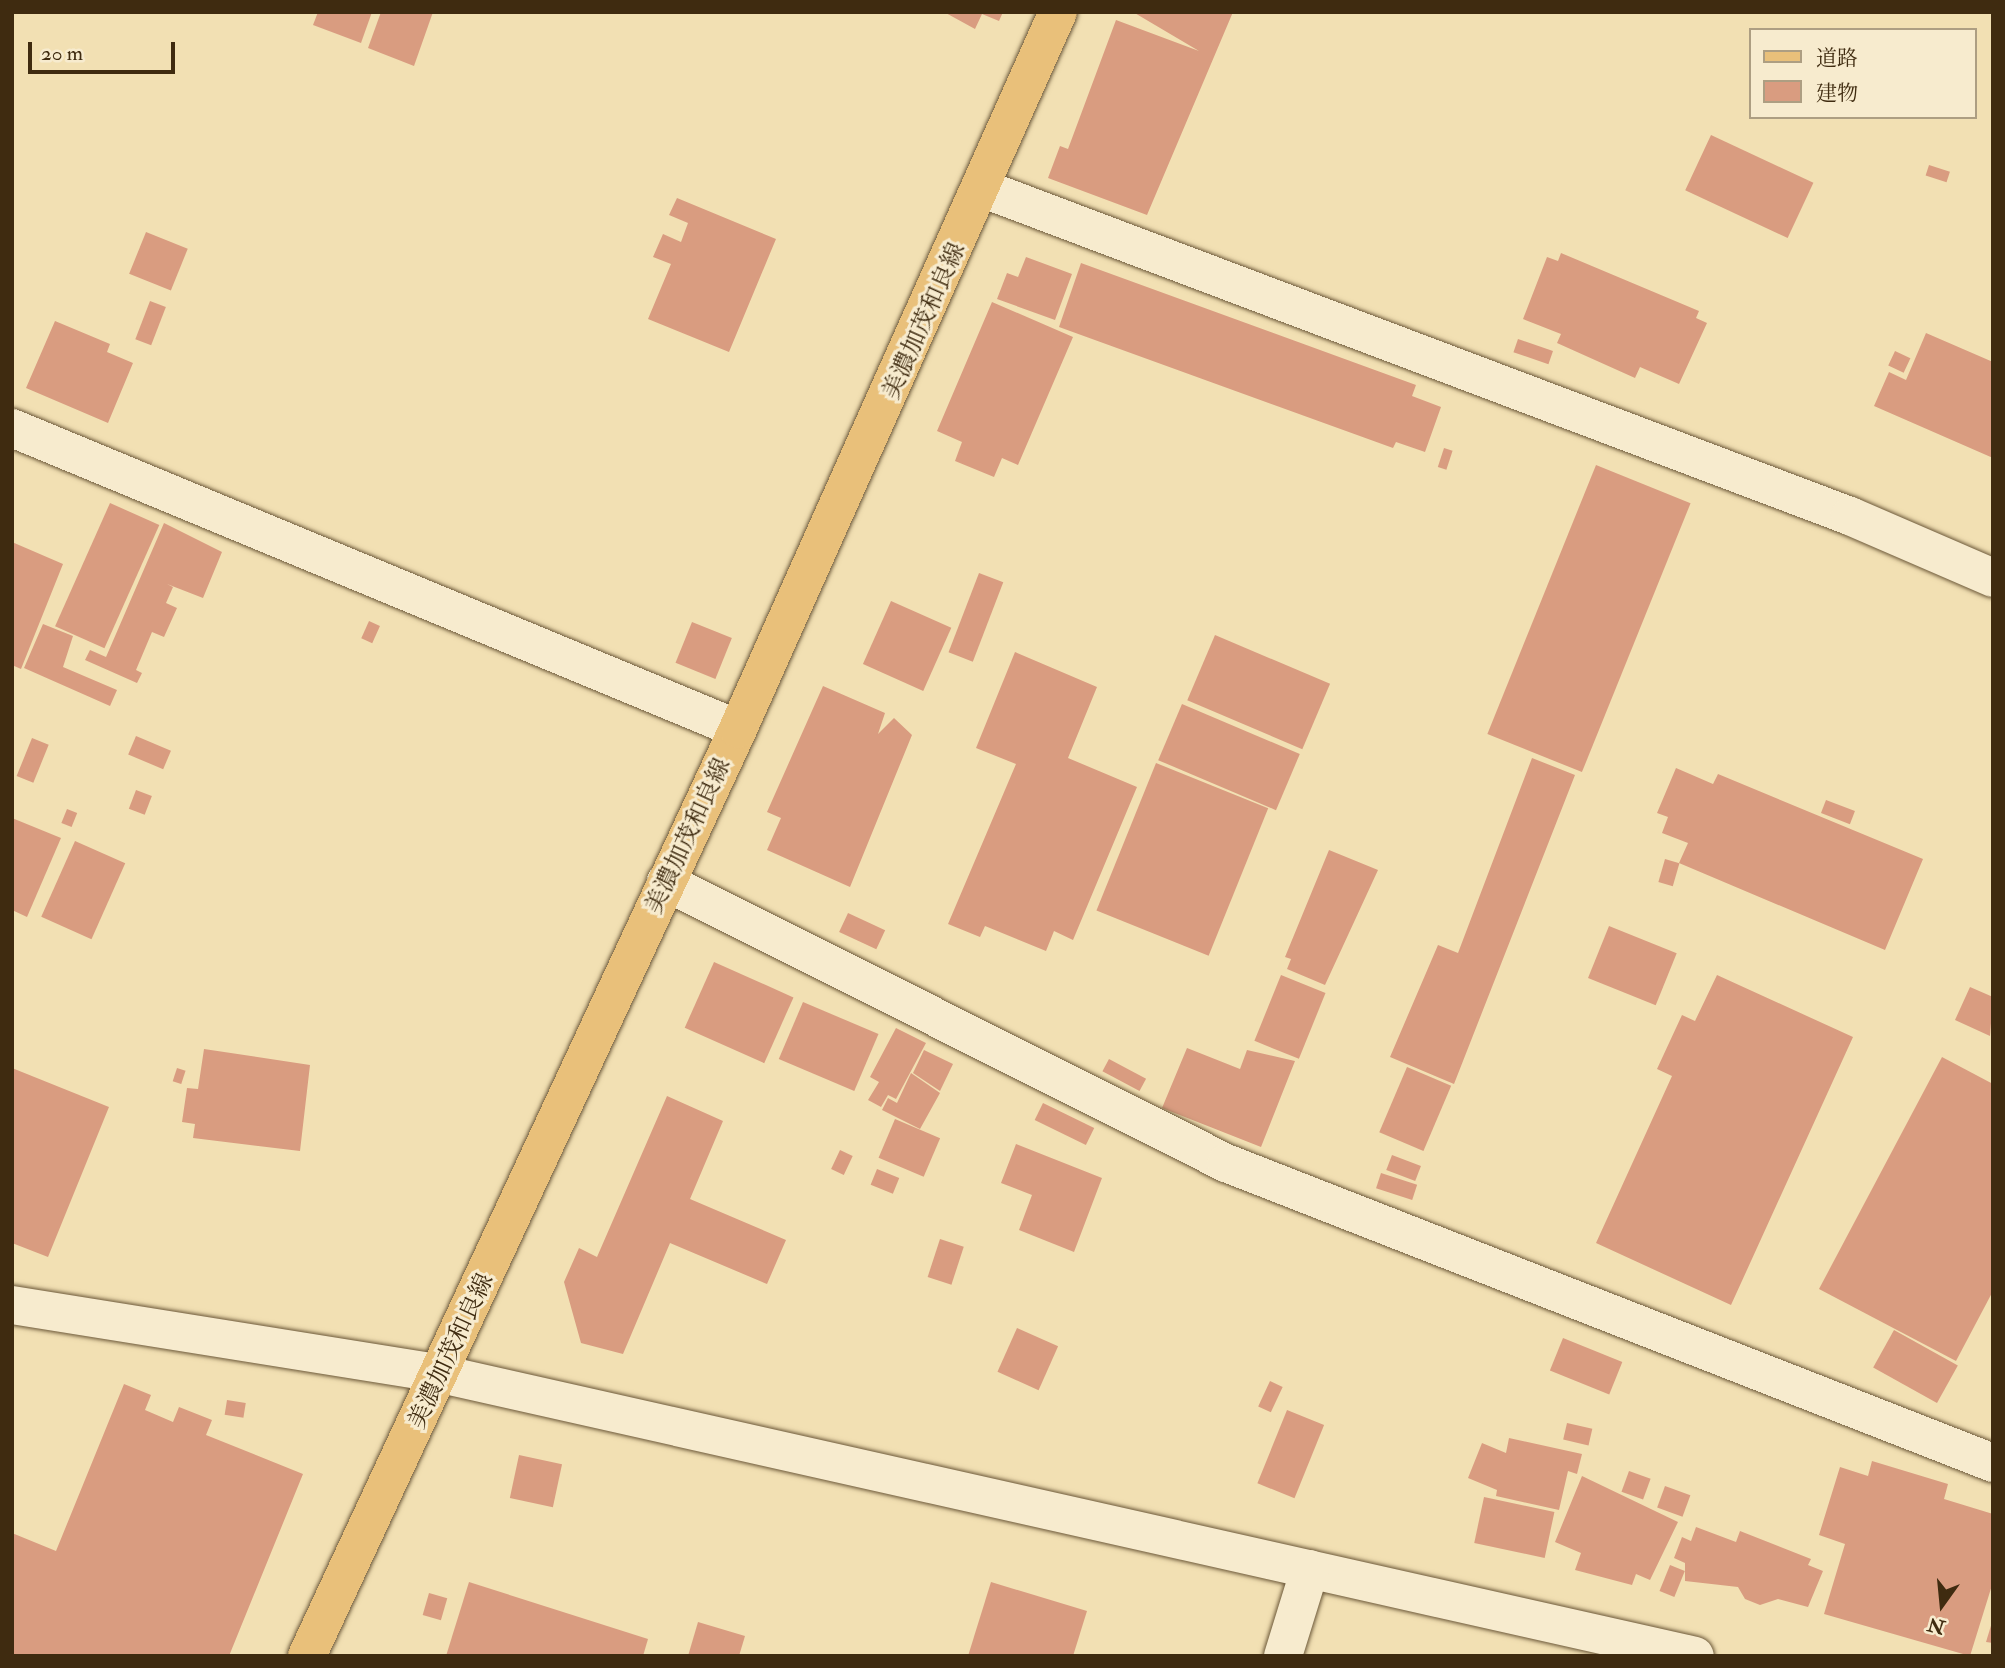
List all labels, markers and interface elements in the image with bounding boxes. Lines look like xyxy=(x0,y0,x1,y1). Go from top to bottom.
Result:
scale bar xyxy=(32,28,178,72)
legend xyxy=(1750,28,1977,119)
text: 20 m xyxy=(41,40,83,67)
text: 道路 xyxy=(1816,45,1858,72)
text: 建物 xyxy=(1816,80,1858,107)
street label: 美濃加茂和良線 xyxy=(877,238,971,404)
street label: 美濃加茂和良線 xyxy=(639,754,737,918)
street label: 美濃加茂和良線 xyxy=(402,1269,500,1433)
north arrow xyxy=(1907,1570,1977,1640)
text: N xyxy=(1925,1611,1948,1639)

